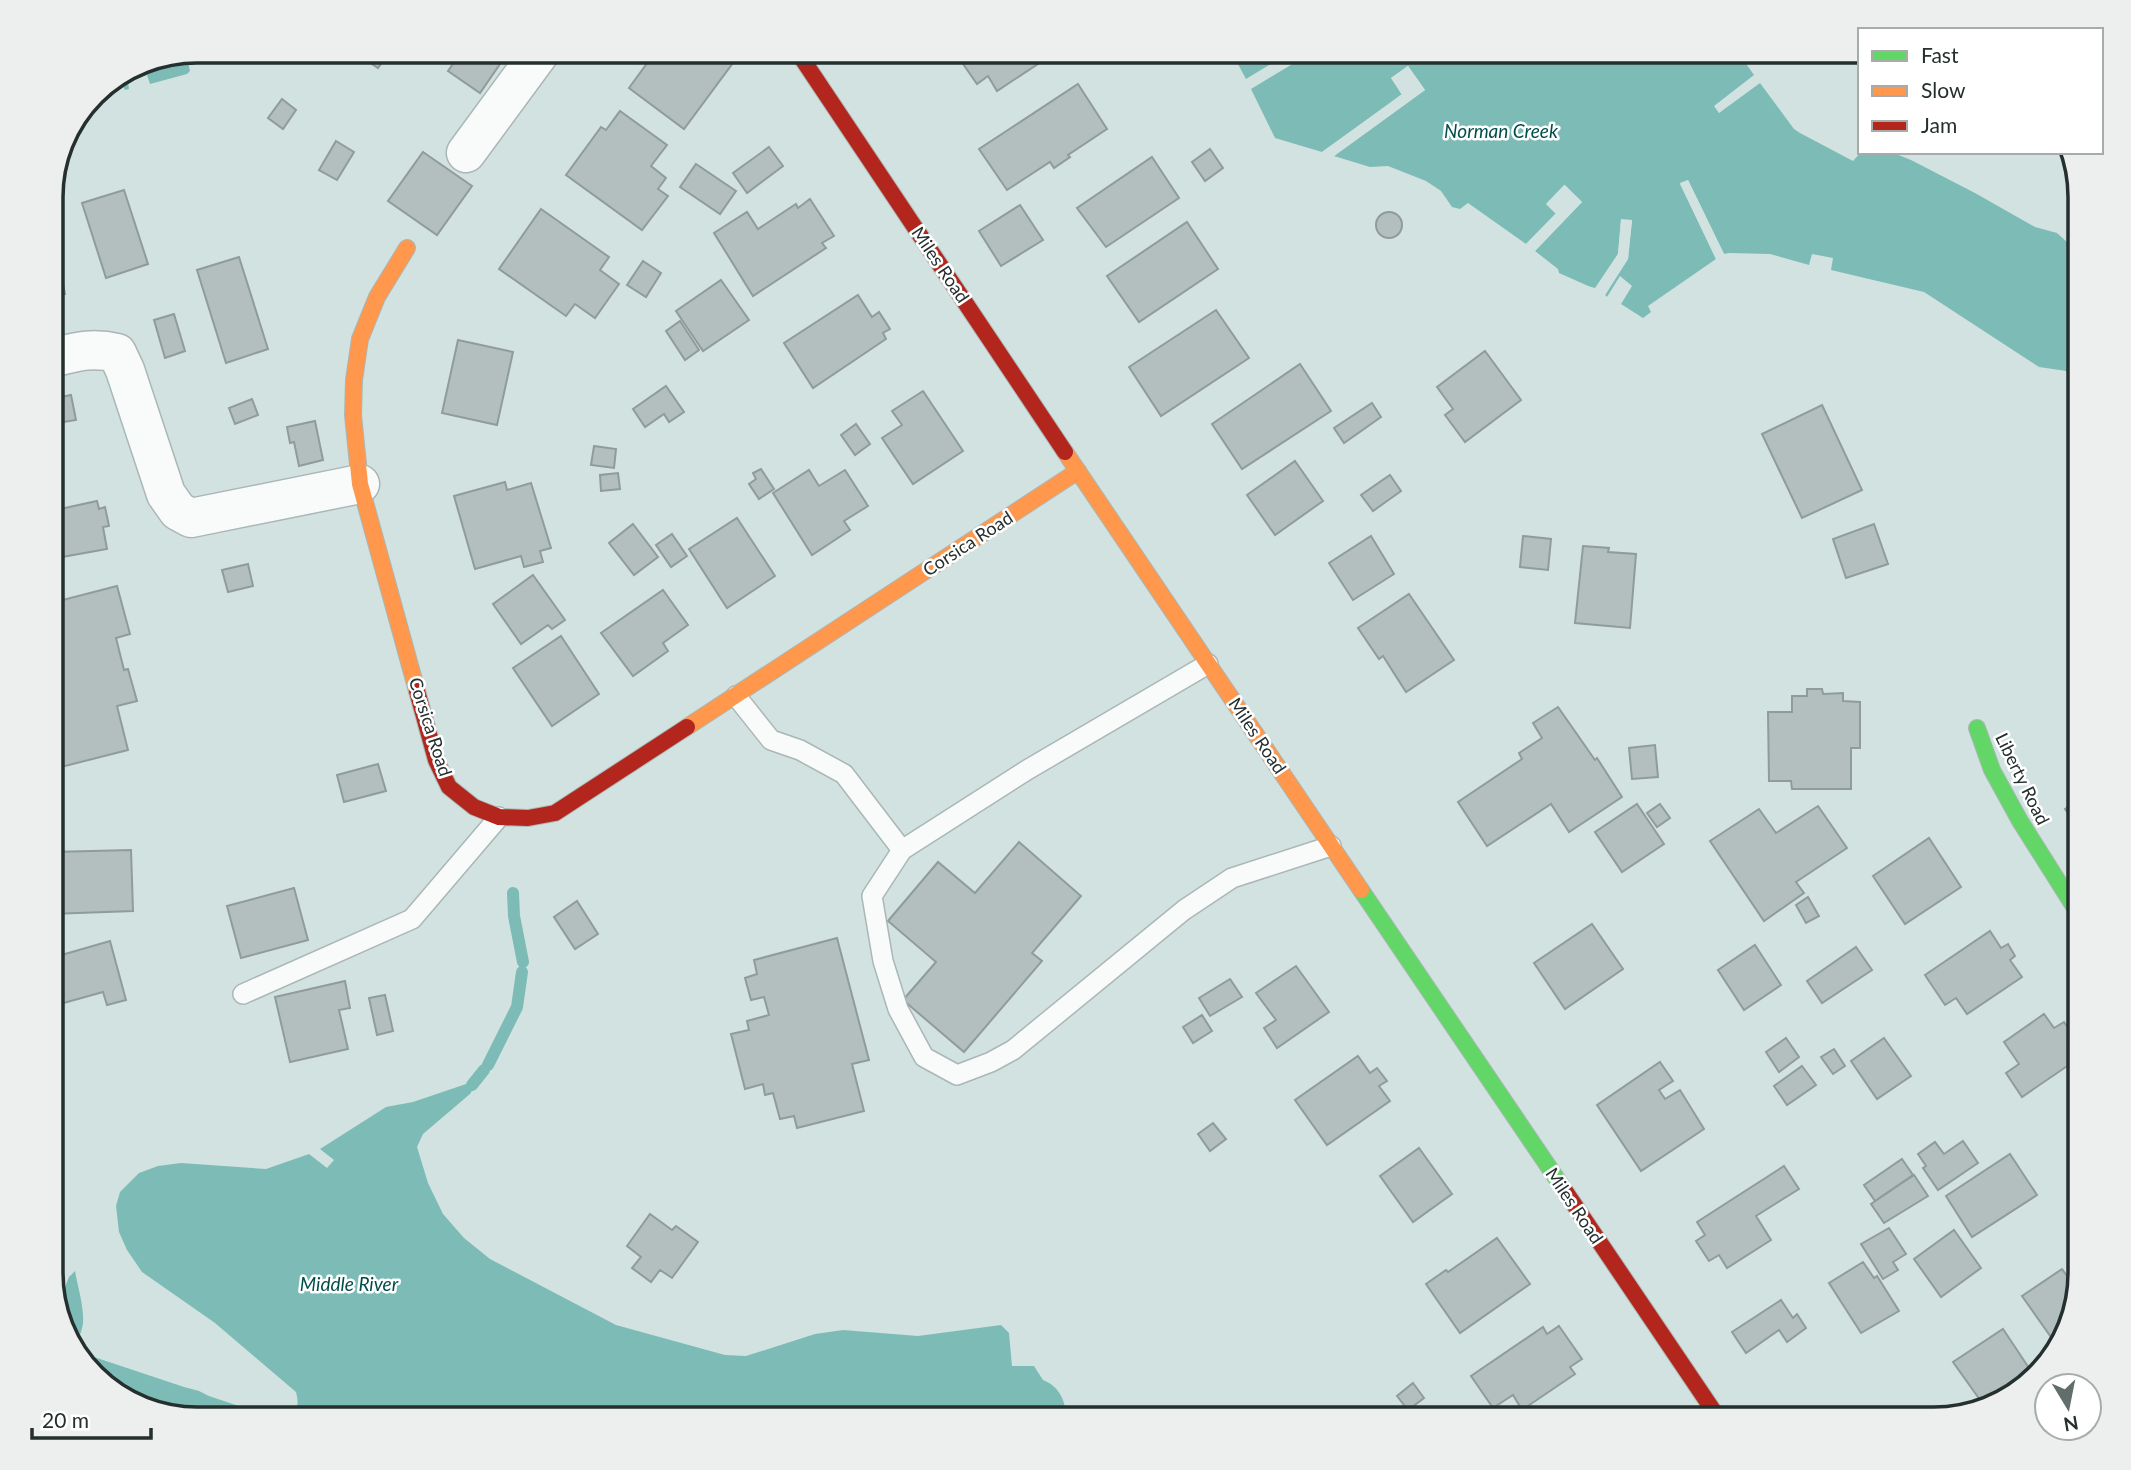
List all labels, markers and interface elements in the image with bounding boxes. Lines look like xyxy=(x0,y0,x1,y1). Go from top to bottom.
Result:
legend xyxy=(1858,28,2103,154)
text: Fast xyxy=(1921,42,1959,67)
text: Slow xyxy=(1921,77,1966,102)
text: Jam xyxy=(1921,112,1957,137)
water label: Norman Creek xyxy=(1444,119,1559,142)
street label: Miles Road xyxy=(907,222,974,307)
street label: Corsica Road xyxy=(918,506,1017,580)
street label: Corsica Road xyxy=(405,674,457,779)
street label: Miles Road xyxy=(1224,693,1291,778)
street label: Liberty Road xyxy=(1991,729,2055,828)
street label: Miles Road xyxy=(1541,1163,1608,1248)
water label: Middle River xyxy=(300,1272,399,1295)
north arrow xyxy=(2033,1372,2103,1442)
scale bar xyxy=(32,1396,150,1440)
text: 20 m xyxy=(42,1407,89,1432)
text: N xyxy=(2062,1412,2080,1437)

